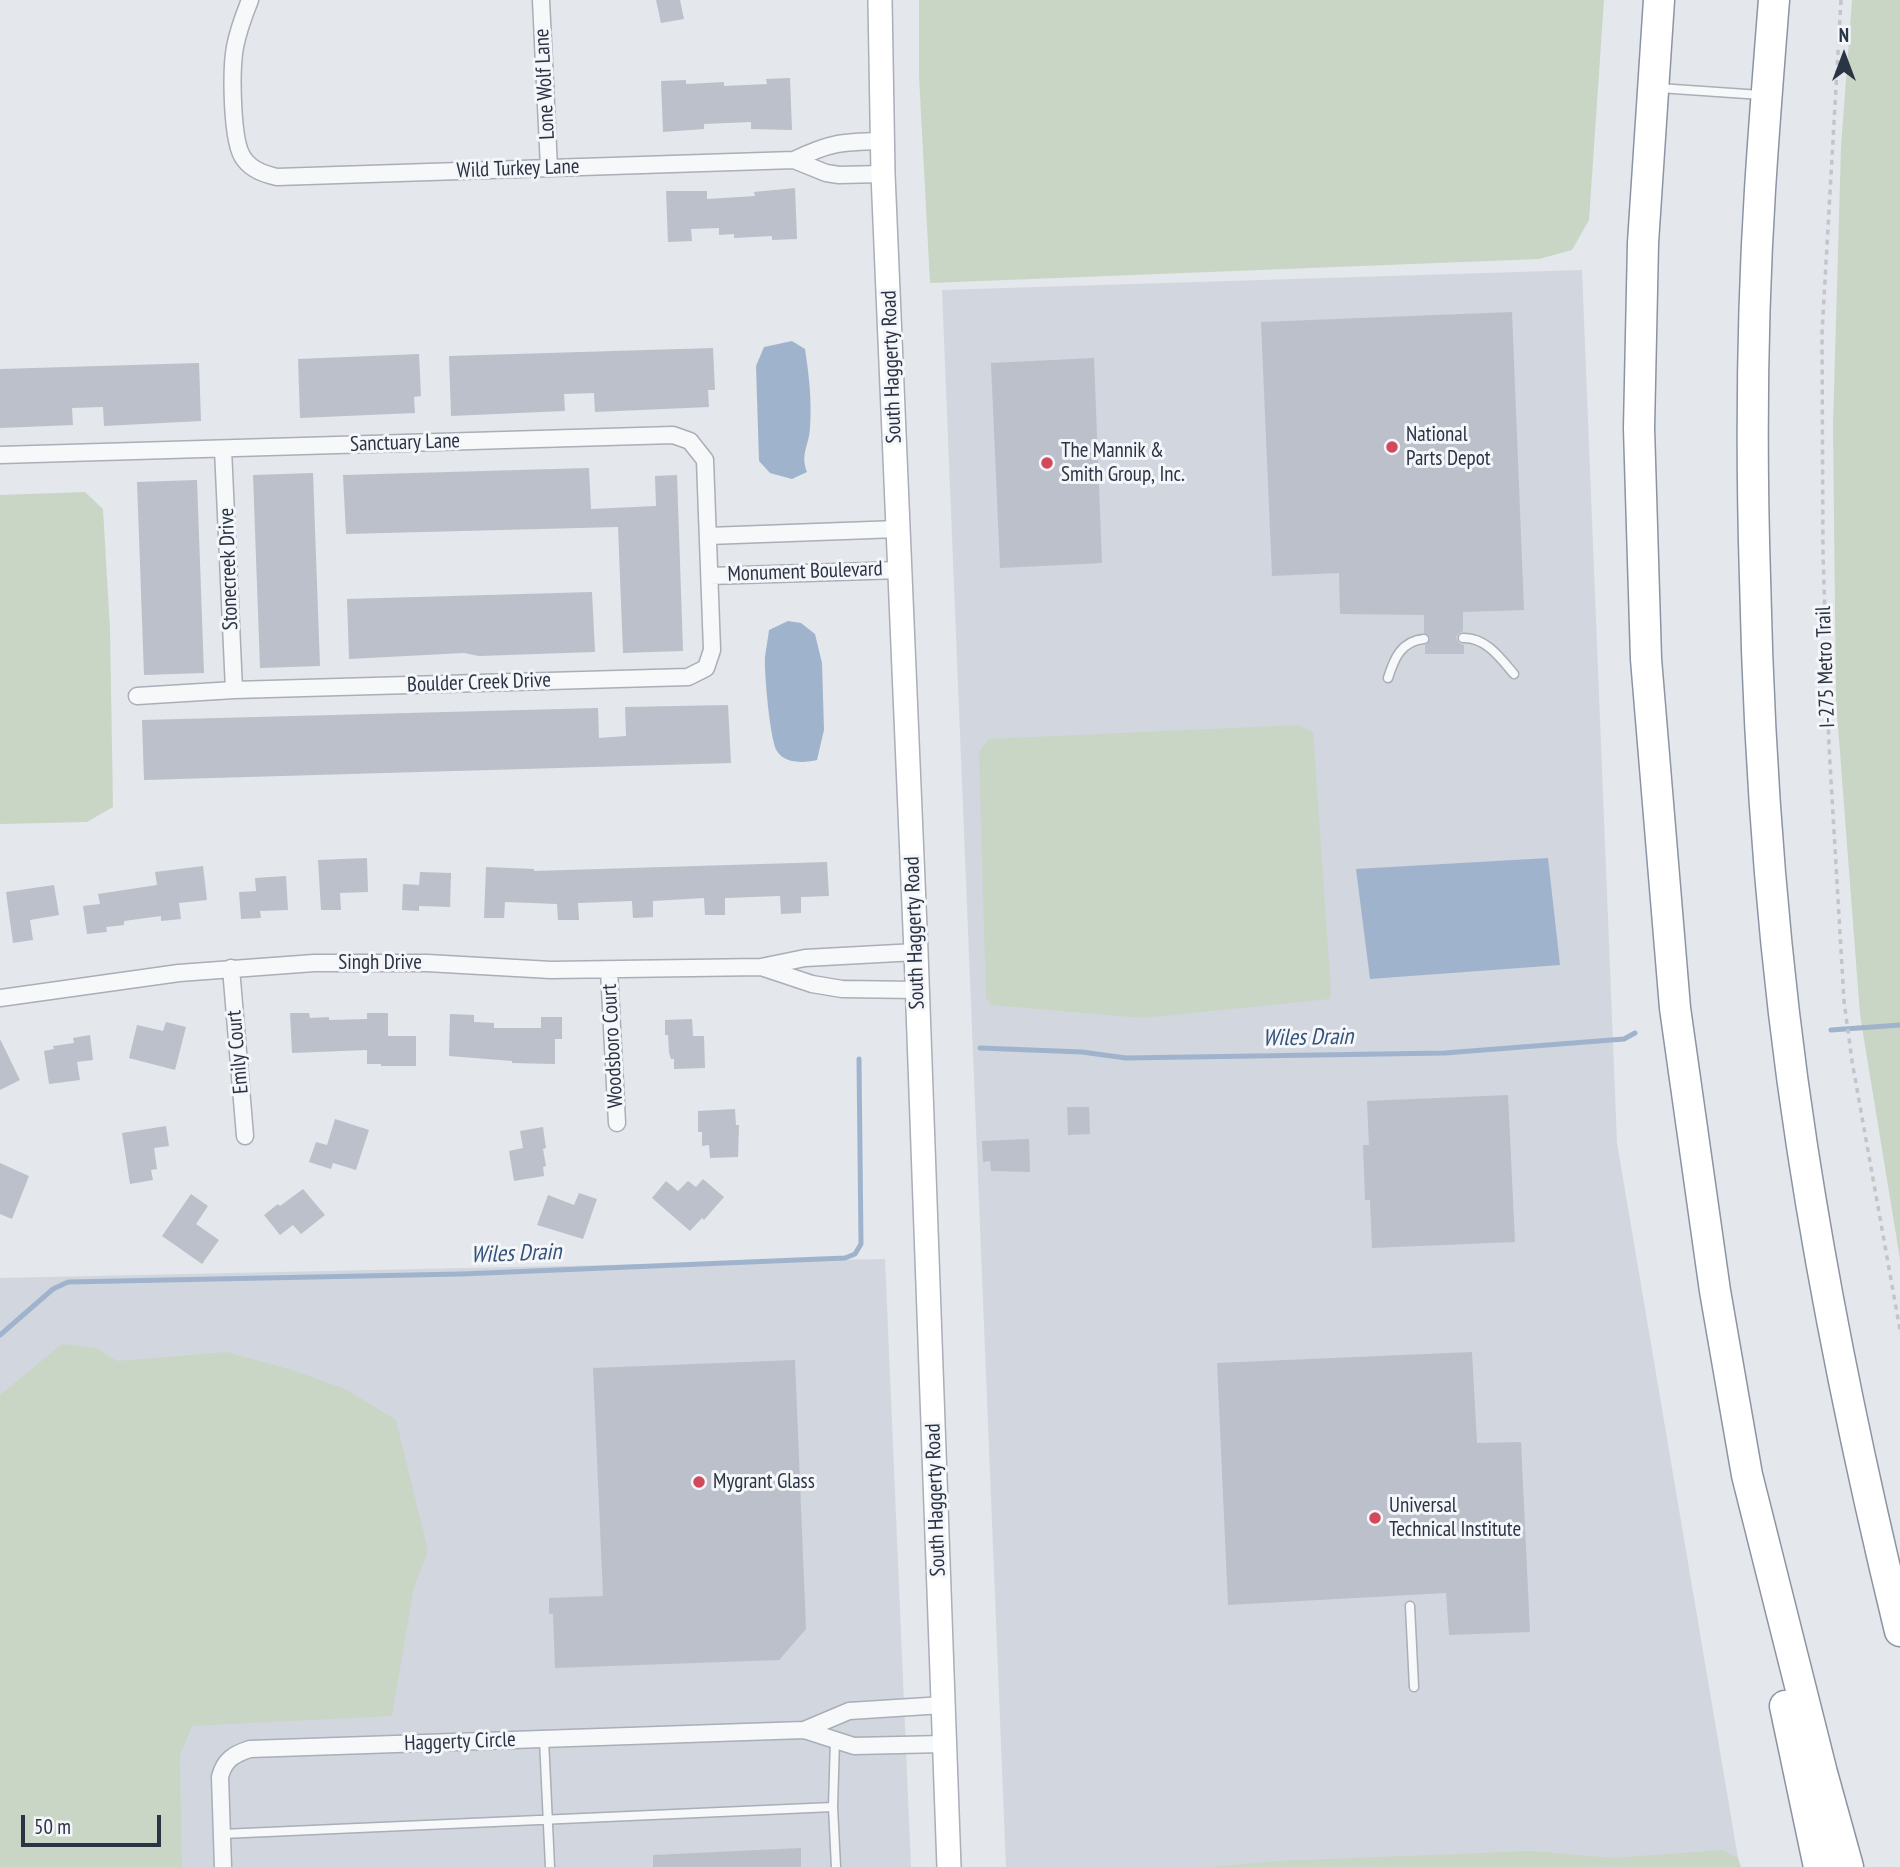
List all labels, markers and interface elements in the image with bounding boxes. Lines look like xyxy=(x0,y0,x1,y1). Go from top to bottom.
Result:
north arrow xyxy=(1809,21,1879,91)
text: N xyxy=(1839,23,1849,47)
street label: Lone Wolf Lane xyxy=(530,28,560,140)
street label: Wild Turkey Lane xyxy=(456,154,580,184)
street label: South Haggerty Road xyxy=(877,290,907,444)
place label: National Parts Depot xyxy=(1406,422,1491,472)
street label: Sanctuary Lane xyxy=(350,428,460,458)
place label: The Mannik & Smith Group, Inc. xyxy=(1061,438,1185,488)
marker: National Parts Depot xyxy=(1384,439,1400,455)
marker: The Mannik & Smith Group, Inc. xyxy=(1039,455,1055,471)
street label: Stonecreek Drive xyxy=(214,507,244,631)
street label: Monument Boulevard xyxy=(727,557,883,587)
street label: I-275 Metro Trail xyxy=(1811,606,1841,728)
street label: Boulder Creek Drive xyxy=(407,668,551,698)
street label: South Haggerty Road xyxy=(900,856,930,1010)
street label: Singh Drive xyxy=(338,950,422,976)
street label: Woodsboro Court xyxy=(597,983,629,1109)
street label: Emily Court xyxy=(222,1009,254,1095)
water label: Wiles Drain xyxy=(1262,1023,1354,1053)
water label: Wiles Drain xyxy=(470,1239,562,1269)
street label: South Haggerty Road xyxy=(921,1423,951,1577)
place label: Mygrant Glass xyxy=(713,1469,815,1495)
marker: Mygrant Glass xyxy=(691,1474,707,1490)
place label: Universal Technical Institute xyxy=(1389,1493,1521,1543)
marker: Universal Technical Institute xyxy=(1367,1510,1383,1526)
street label: Haggerty Circle xyxy=(404,1727,516,1757)
scale bar xyxy=(24,1800,164,1844)
text: 50 m xyxy=(34,1813,71,1840)

